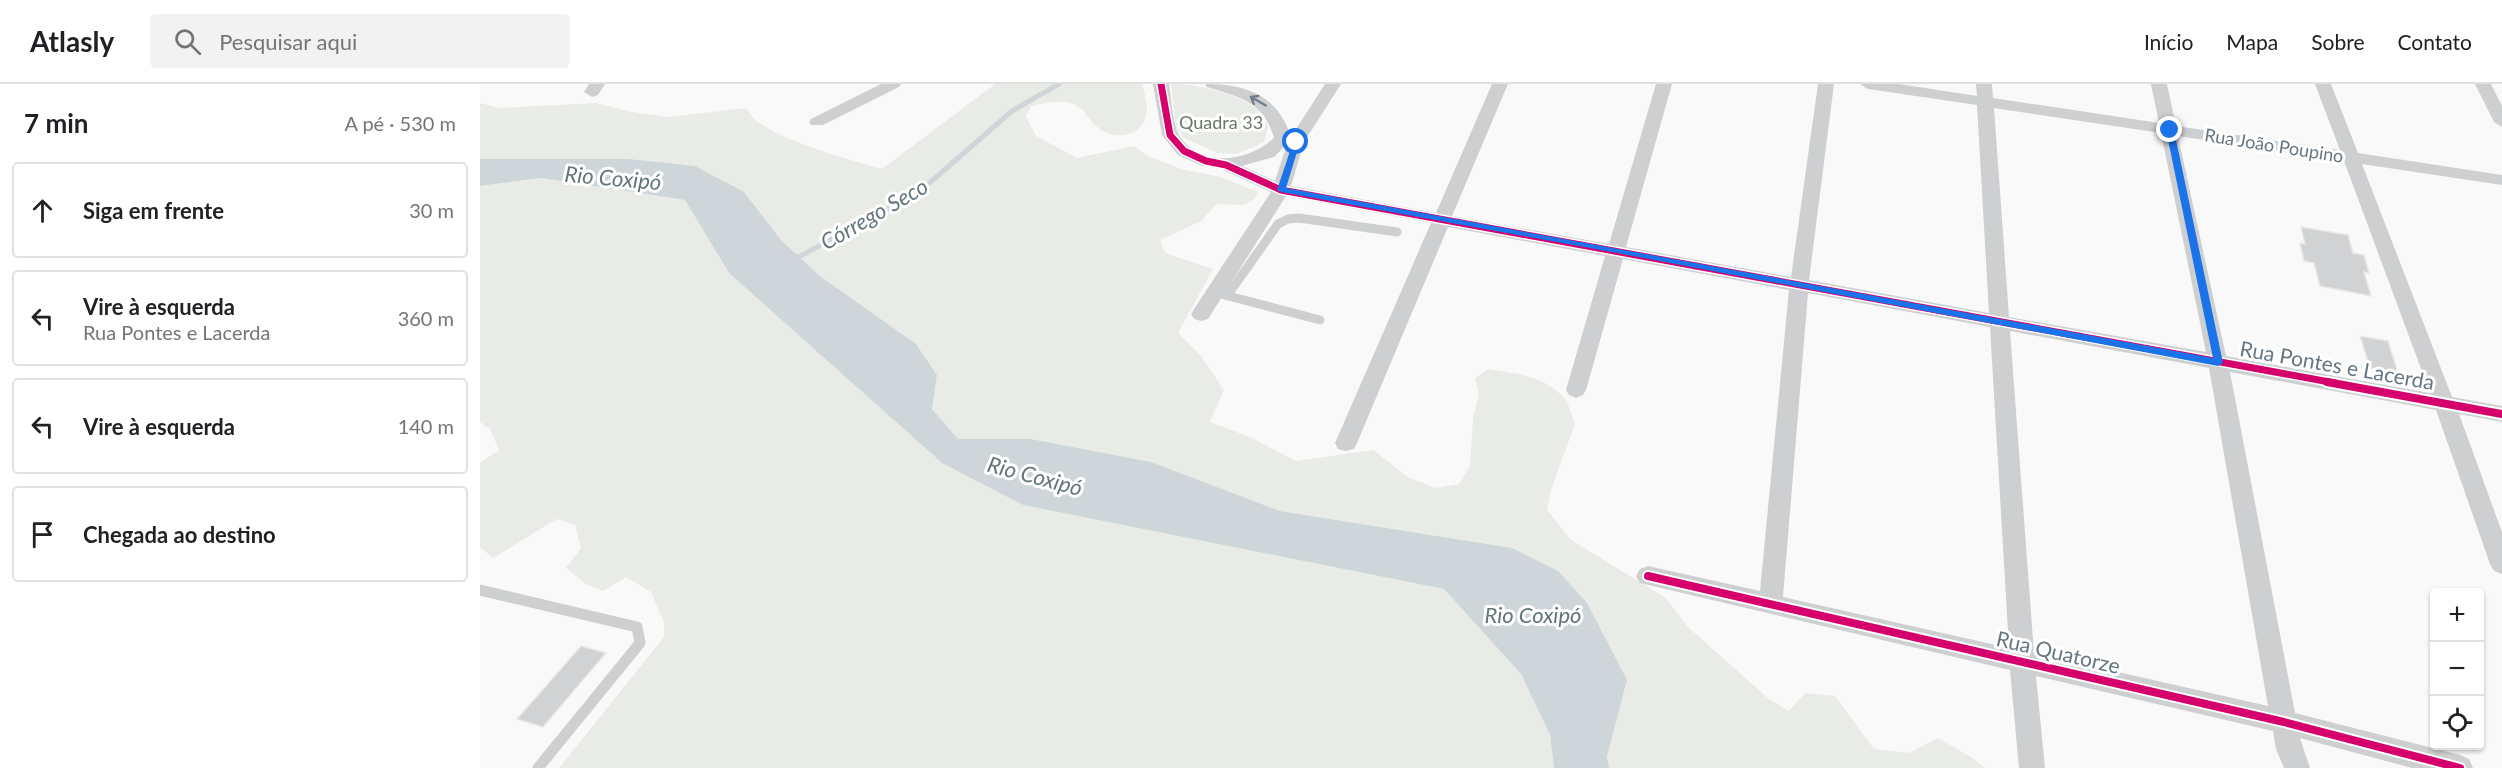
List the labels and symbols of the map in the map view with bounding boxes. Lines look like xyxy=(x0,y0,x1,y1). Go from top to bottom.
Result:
one-way arrow xyxy=(1250,94,1267,106)
park label: Quadra 33 xyxy=(1179,111,1263,133)
route end xyxy=(2156,116,2182,142)
street label: Rua João Poupino xyxy=(2203,123,2345,167)
route start xyxy=(1282,128,1308,154)
water label: Rio Coxipó xyxy=(564,160,663,195)
water label: Córrego Seco xyxy=(815,172,932,255)
street label: Rua Pontes e Lacerda xyxy=(2238,335,2436,394)
water label: Rio Coxipó xyxy=(985,450,1085,501)
water label: Rio Coxipó xyxy=(1485,601,1581,628)
street label: Rua Quatorze xyxy=(1994,625,2123,678)

